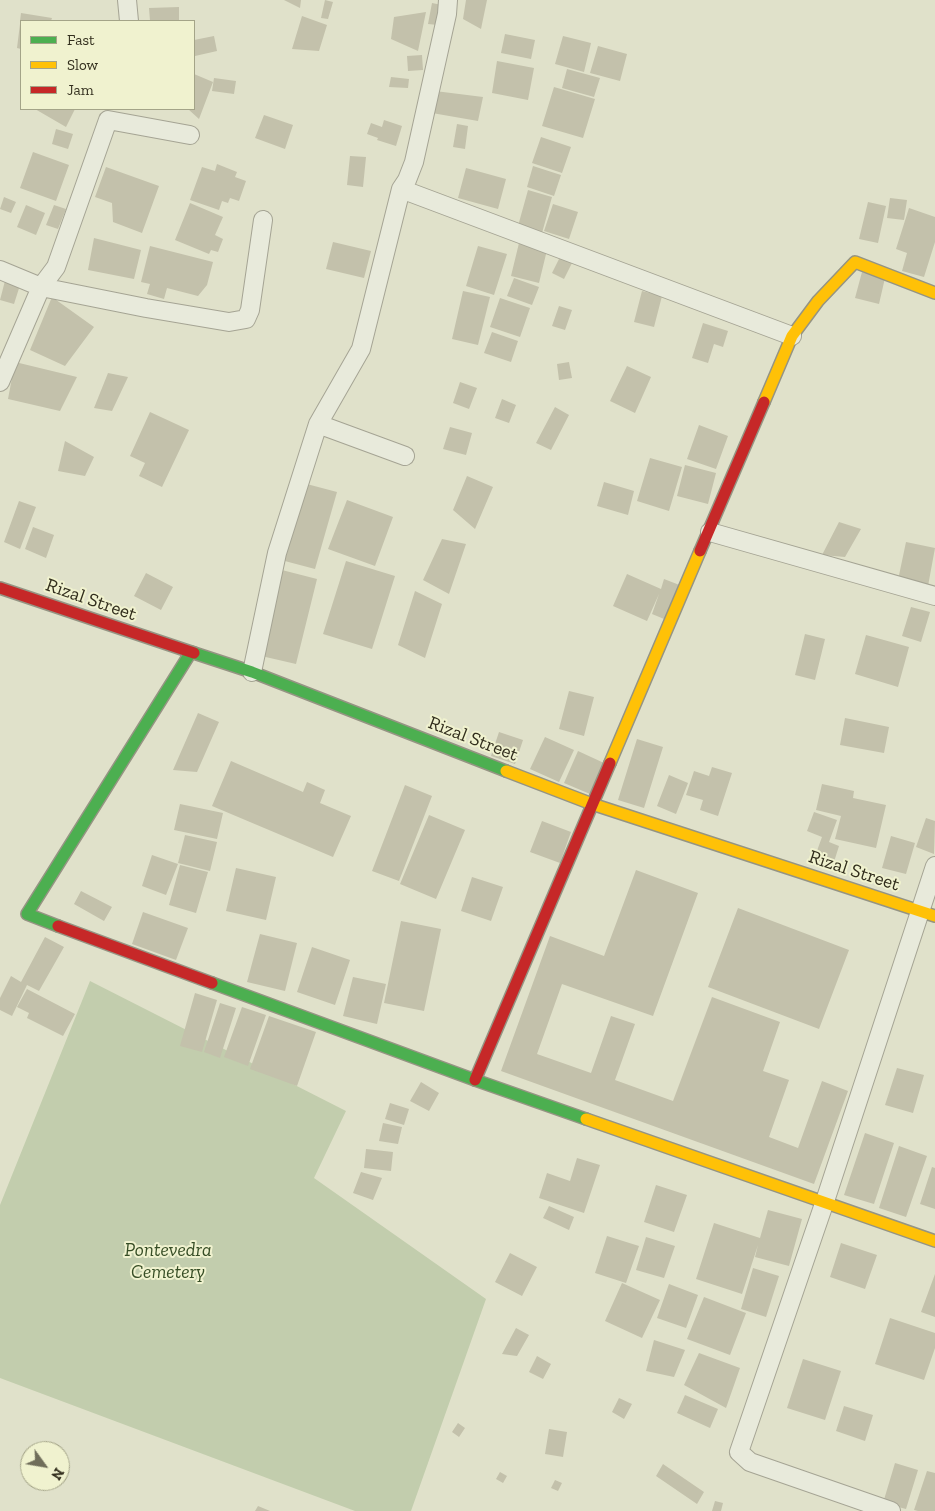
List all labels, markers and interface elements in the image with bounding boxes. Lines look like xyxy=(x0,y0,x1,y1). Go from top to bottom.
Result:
legend xyxy=(20,20,195,110)
text: Fast xyxy=(67,31,95,49)
text: Slow xyxy=(67,56,98,74)
text: Jam xyxy=(67,81,94,99)
street label: Rizal Street xyxy=(43,574,139,626)
street label: Rizal Street xyxy=(425,711,521,767)
street label: Rizal Street xyxy=(806,846,902,896)
park label: Pontevedra Cemetery xyxy=(124,1240,212,1284)
north arrow xyxy=(20,1441,70,1491)
text: N xyxy=(47,1465,67,1483)

